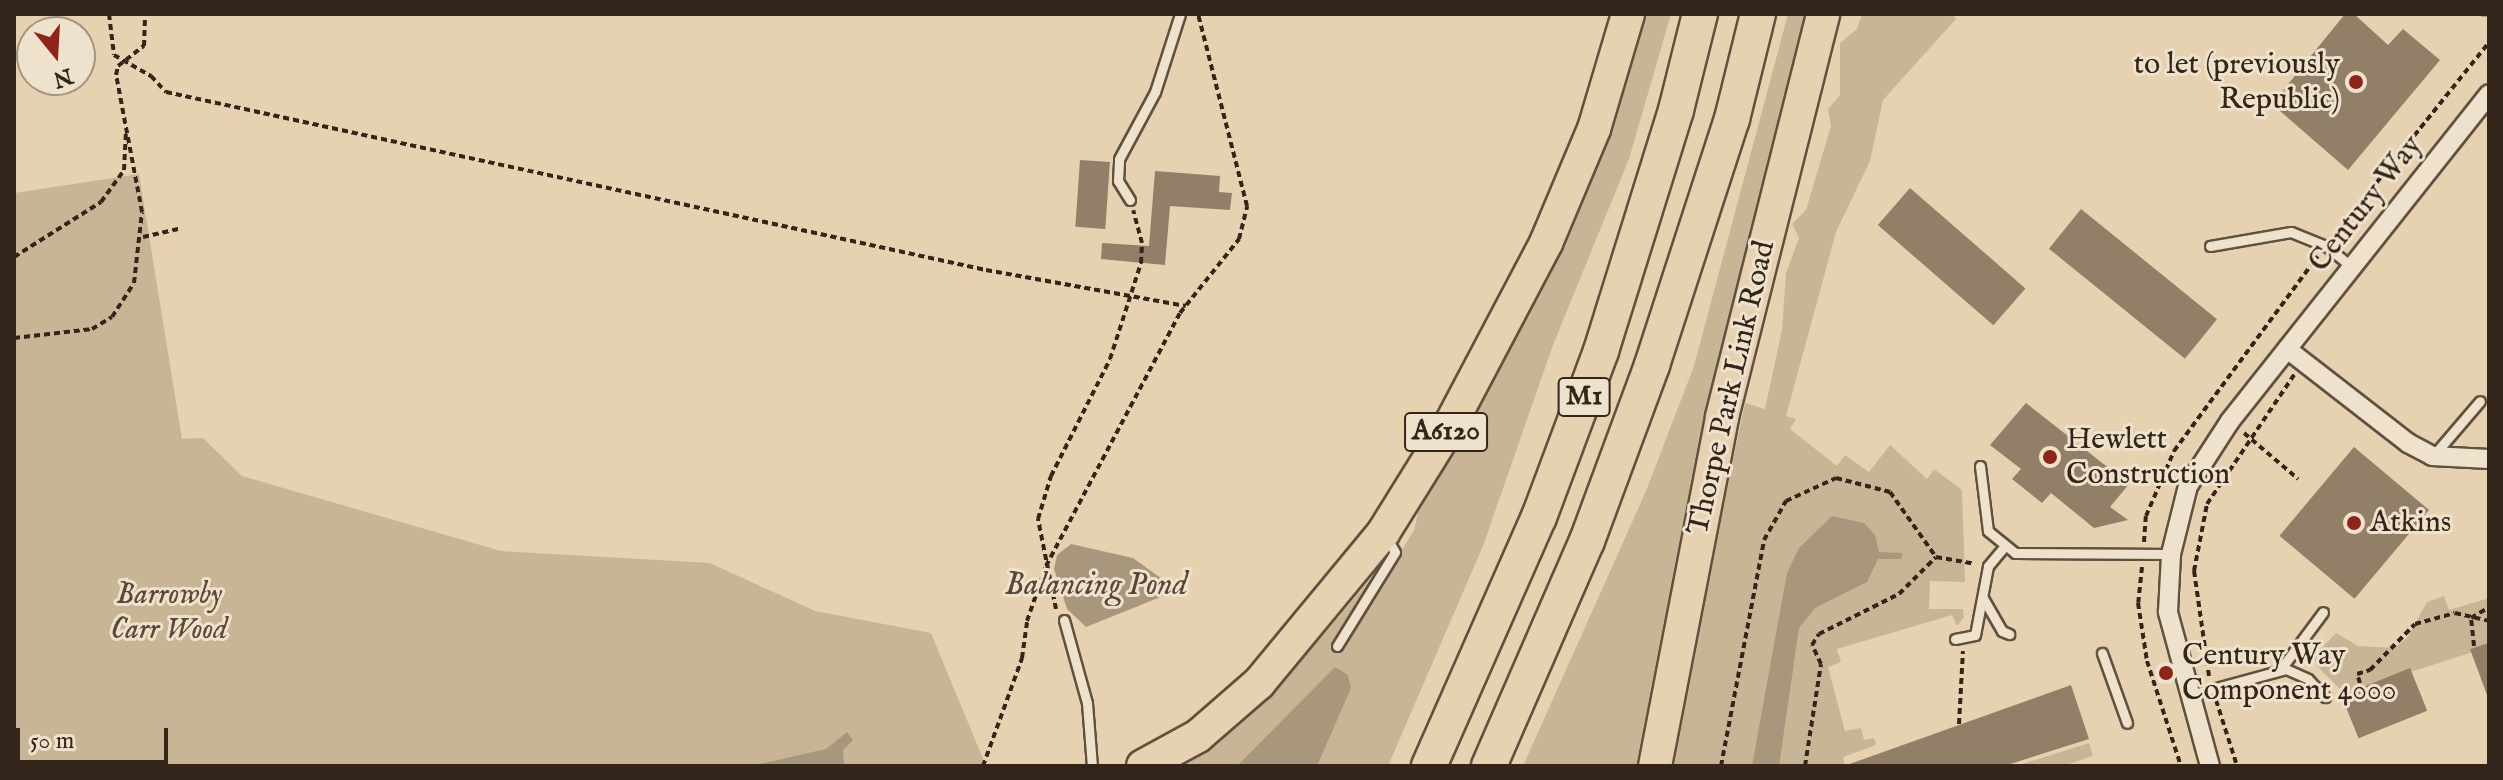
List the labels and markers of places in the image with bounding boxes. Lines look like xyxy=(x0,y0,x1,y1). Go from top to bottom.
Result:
place label: to let (previously Republic) xyxy=(2134,47,2340,118)
marker: to let (previously Republic) xyxy=(2347,73,2365,91)
place label: Hewlett Construction xyxy=(2066,422,2230,492)
marker: Hewlett Construction xyxy=(2041,448,2059,466)
place label: Atkins xyxy=(2370,505,2451,541)
marker: Atkins xyxy=(2345,514,2363,532)
place label: Century Way Component 4000 xyxy=(2182,638,2397,708)
marker: Century Way Component 4000 xyxy=(2157,664,2175,682)

